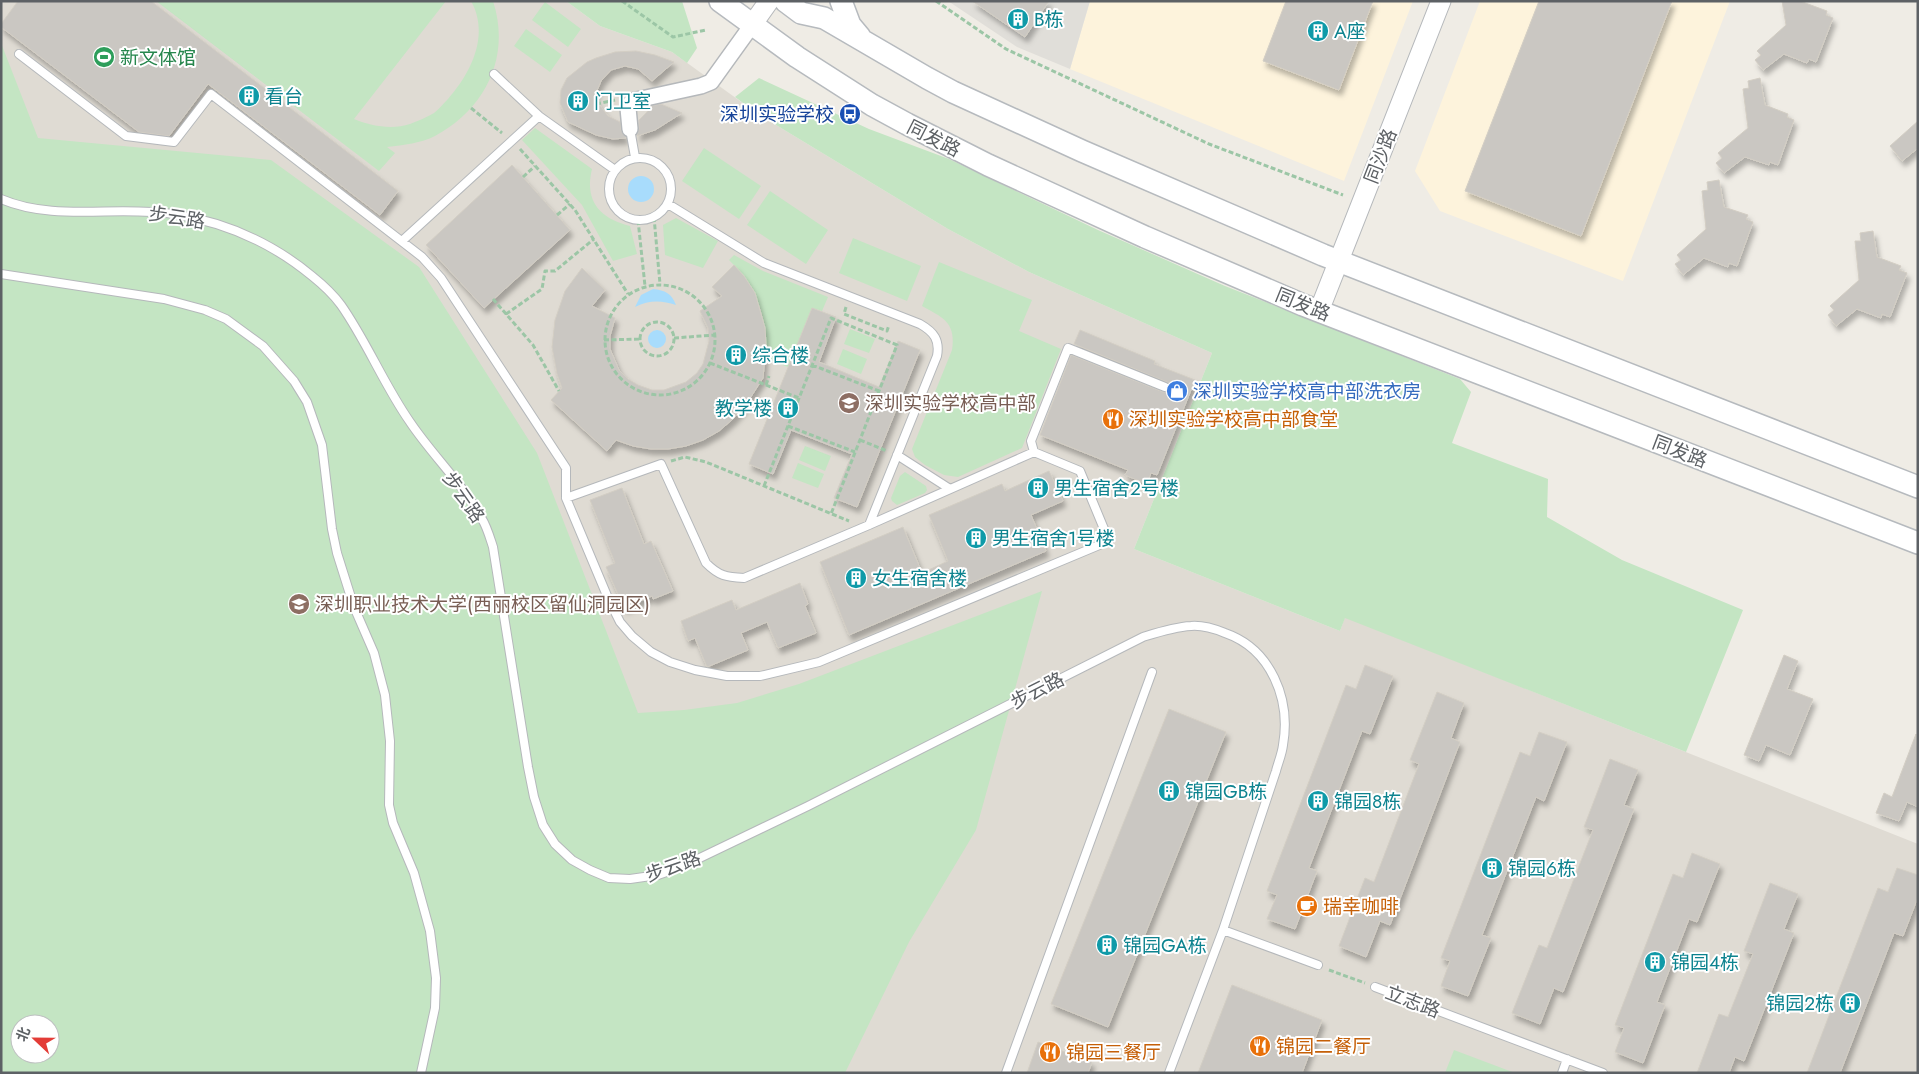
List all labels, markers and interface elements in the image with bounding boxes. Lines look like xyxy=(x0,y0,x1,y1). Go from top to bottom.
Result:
place label: B栋 xyxy=(1034,6,1064,33)
building icon: B栋 xyxy=(1006,7,1030,31)
place label: A座 xyxy=(1334,18,1366,45)
building icon: A座 xyxy=(1306,19,1330,43)
place label: 新文体馆 xyxy=(120,44,196,71)
sports icon: 新文体馆 xyxy=(92,45,116,69)
place label: 看台 xyxy=(265,83,303,110)
building icon: 看台 xyxy=(237,84,261,108)
place label: 门卫室 xyxy=(594,88,651,115)
building icon: 门卫室 xyxy=(566,89,590,113)
place label: 深圳实验学校 xyxy=(720,101,834,128)
bus stop icon: 深圳实验学校 xyxy=(838,102,862,126)
street label: 同发路 xyxy=(902,113,965,163)
street label: 同沙路 xyxy=(1358,125,1403,188)
street label: 步云路 xyxy=(147,200,207,235)
street label: 同发路 xyxy=(1271,281,1334,328)
place label: 综合楼 xyxy=(752,342,809,369)
building icon: 综合楼 xyxy=(724,343,748,367)
place label: 深圳实验学校高中部洗衣房 xyxy=(1193,378,1421,405)
shop icon: 深圳实验学校高中部洗衣房 xyxy=(1165,379,1189,403)
place label: 深圳实验学校高中部 xyxy=(865,390,1036,417)
school or university icon: 深圳实验学校高中部 xyxy=(837,391,861,415)
place label: 教学楼 xyxy=(715,395,772,422)
building icon: 教学楼 xyxy=(776,396,800,420)
place label: 深圳实验学校高中部食堂 xyxy=(1129,406,1338,433)
restaurant icon: 深圳实验学校高中部食堂 xyxy=(1101,407,1125,431)
street label: 同发路 xyxy=(1648,429,1711,474)
street label: 步云路 xyxy=(436,466,491,528)
place label: 男生宿舍2号楼 xyxy=(1054,475,1179,502)
building icon: 男生宿舍2号楼 xyxy=(1026,476,1050,500)
place label: 男生宿舍1号楼 xyxy=(992,525,1115,552)
building icon: 男生宿舍1号楼 xyxy=(964,526,988,550)
place label: 女生宿舍楼 xyxy=(872,565,967,592)
building icon: 女生宿舍楼 xyxy=(844,566,868,590)
place label: 深圳职业技术大学(西丽校区留仙洞园区) xyxy=(315,591,650,618)
school or university icon: 深圳职业技术大学(西丽校区留仙洞园区) xyxy=(287,592,311,616)
street label: 步云路 xyxy=(1006,665,1069,715)
place label: 锦园GB栋 xyxy=(1185,778,1267,805)
building icon: 锦园GB栋 xyxy=(1157,779,1181,803)
place label: 锦园8栋 xyxy=(1334,788,1401,815)
building icon: 锦园8栋 xyxy=(1306,789,1330,813)
street label: 步云路 xyxy=(642,844,705,889)
place label: 锦园6栋 xyxy=(1508,855,1576,882)
building icon: 锦园6栋 xyxy=(1480,856,1504,880)
place label: 瑞幸咖啡 xyxy=(1323,893,1399,920)
cafe icon: 瑞幸咖啡 xyxy=(1295,894,1319,918)
place label: 锦园GA栋 xyxy=(1123,932,1207,959)
building icon: 锦园GA栋 xyxy=(1095,933,1119,957)
place label: 锦园4栋 xyxy=(1671,949,1739,976)
building icon: 锦园4栋 xyxy=(1643,950,1667,974)
street label: 立志路 xyxy=(1381,979,1444,1024)
place label: 锦园2栋 xyxy=(1766,990,1834,1017)
building icon: 锦园2栋 xyxy=(1838,991,1862,1015)
north arrow xyxy=(10,1014,60,1064)
text: 北 xyxy=(11,1024,35,1044)
place label: 锦园二餐厅 xyxy=(1276,1033,1371,1060)
restaurant icon: 锦园二餐厅 xyxy=(1248,1034,1272,1058)
place label: 锦园三餐厅 xyxy=(1066,1039,1161,1066)
restaurant icon: 锦园三餐厅 xyxy=(1038,1040,1062,1064)

